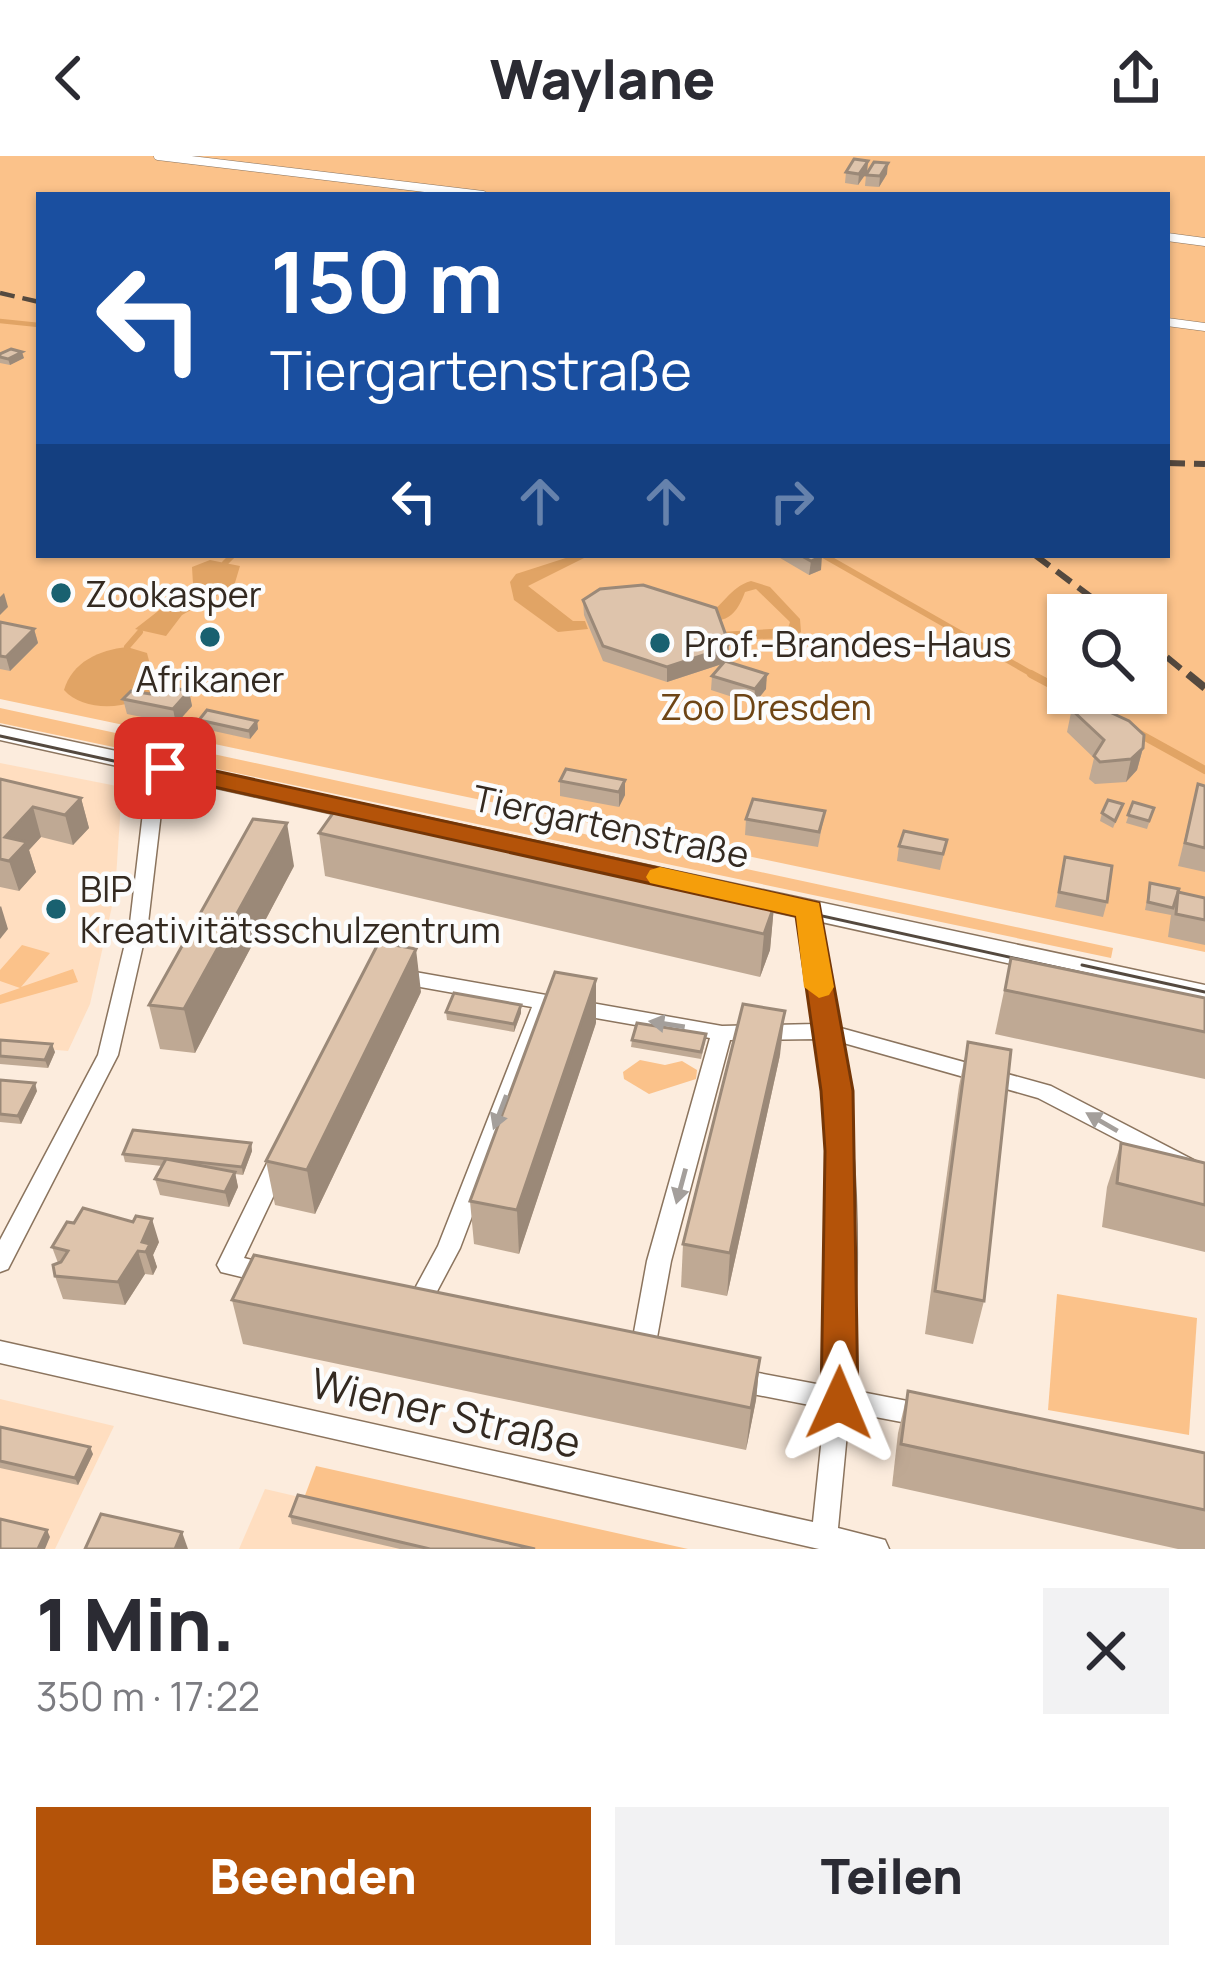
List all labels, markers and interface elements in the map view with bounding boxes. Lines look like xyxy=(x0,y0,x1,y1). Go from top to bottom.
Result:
text: Waylane xyxy=(490,41,715,115)
icon: back xyxy=(36,45,102,111)
icon: share xyxy=(1103,45,1169,111)
text: 150 m xyxy=(270,223,504,338)
icon: left xyxy=(72,240,228,396)
text: Tiergartenstraße xyxy=(270,332,692,406)
icon: left xyxy=(381,468,447,534)
icon: ahead xyxy=(507,468,573,534)
icon: ahead xyxy=(633,468,699,534)
icon: right xyxy=(759,468,825,534)
place label: Zookasper xyxy=(85,569,262,618)
marker: Zookasper xyxy=(48,580,74,606)
map controls xyxy=(1047,594,1167,714)
button: search xyxy=(1047,594,1167,714)
place label: Prof.-Brandes-Haus xyxy=(684,619,1012,668)
marker: Afrikaner xyxy=(197,624,223,650)
marker: Prof.-Brandes-Haus xyxy=(647,630,673,656)
place label: Afrikaner xyxy=(135,654,285,703)
park label: Zoo Dresden xyxy=(660,682,872,731)
pin xyxy=(114,717,216,819)
icon: arrive xyxy=(132,735,198,801)
street label: Tiergartenstraße xyxy=(468,773,754,879)
place label: BIP Kreativitätsschulzentrum xyxy=(80,864,501,954)
marker: BIP Kreativitätsschulzentrum xyxy=(43,896,69,922)
one-way arrow xyxy=(648,1014,686,1032)
one-way arrow xyxy=(489,1094,508,1130)
one-way arrow xyxy=(1085,1113,1118,1134)
one-way arrow xyxy=(670,1168,689,1205)
position arrow xyxy=(776,1340,902,1466)
street label: Wiener Straße xyxy=(305,1353,587,1471)
text: 1 Min. xyxy=(36,1574,235,1673)
button: close xyxy=(1043,1588,1169,1714)
text: 350 m · 17:22 xyxy=(36,1669,260,1723)
button: Beenden xyxy=(36,1807,591,1945)
button: Teilen xyxy=(615,1807,1169,1945)

